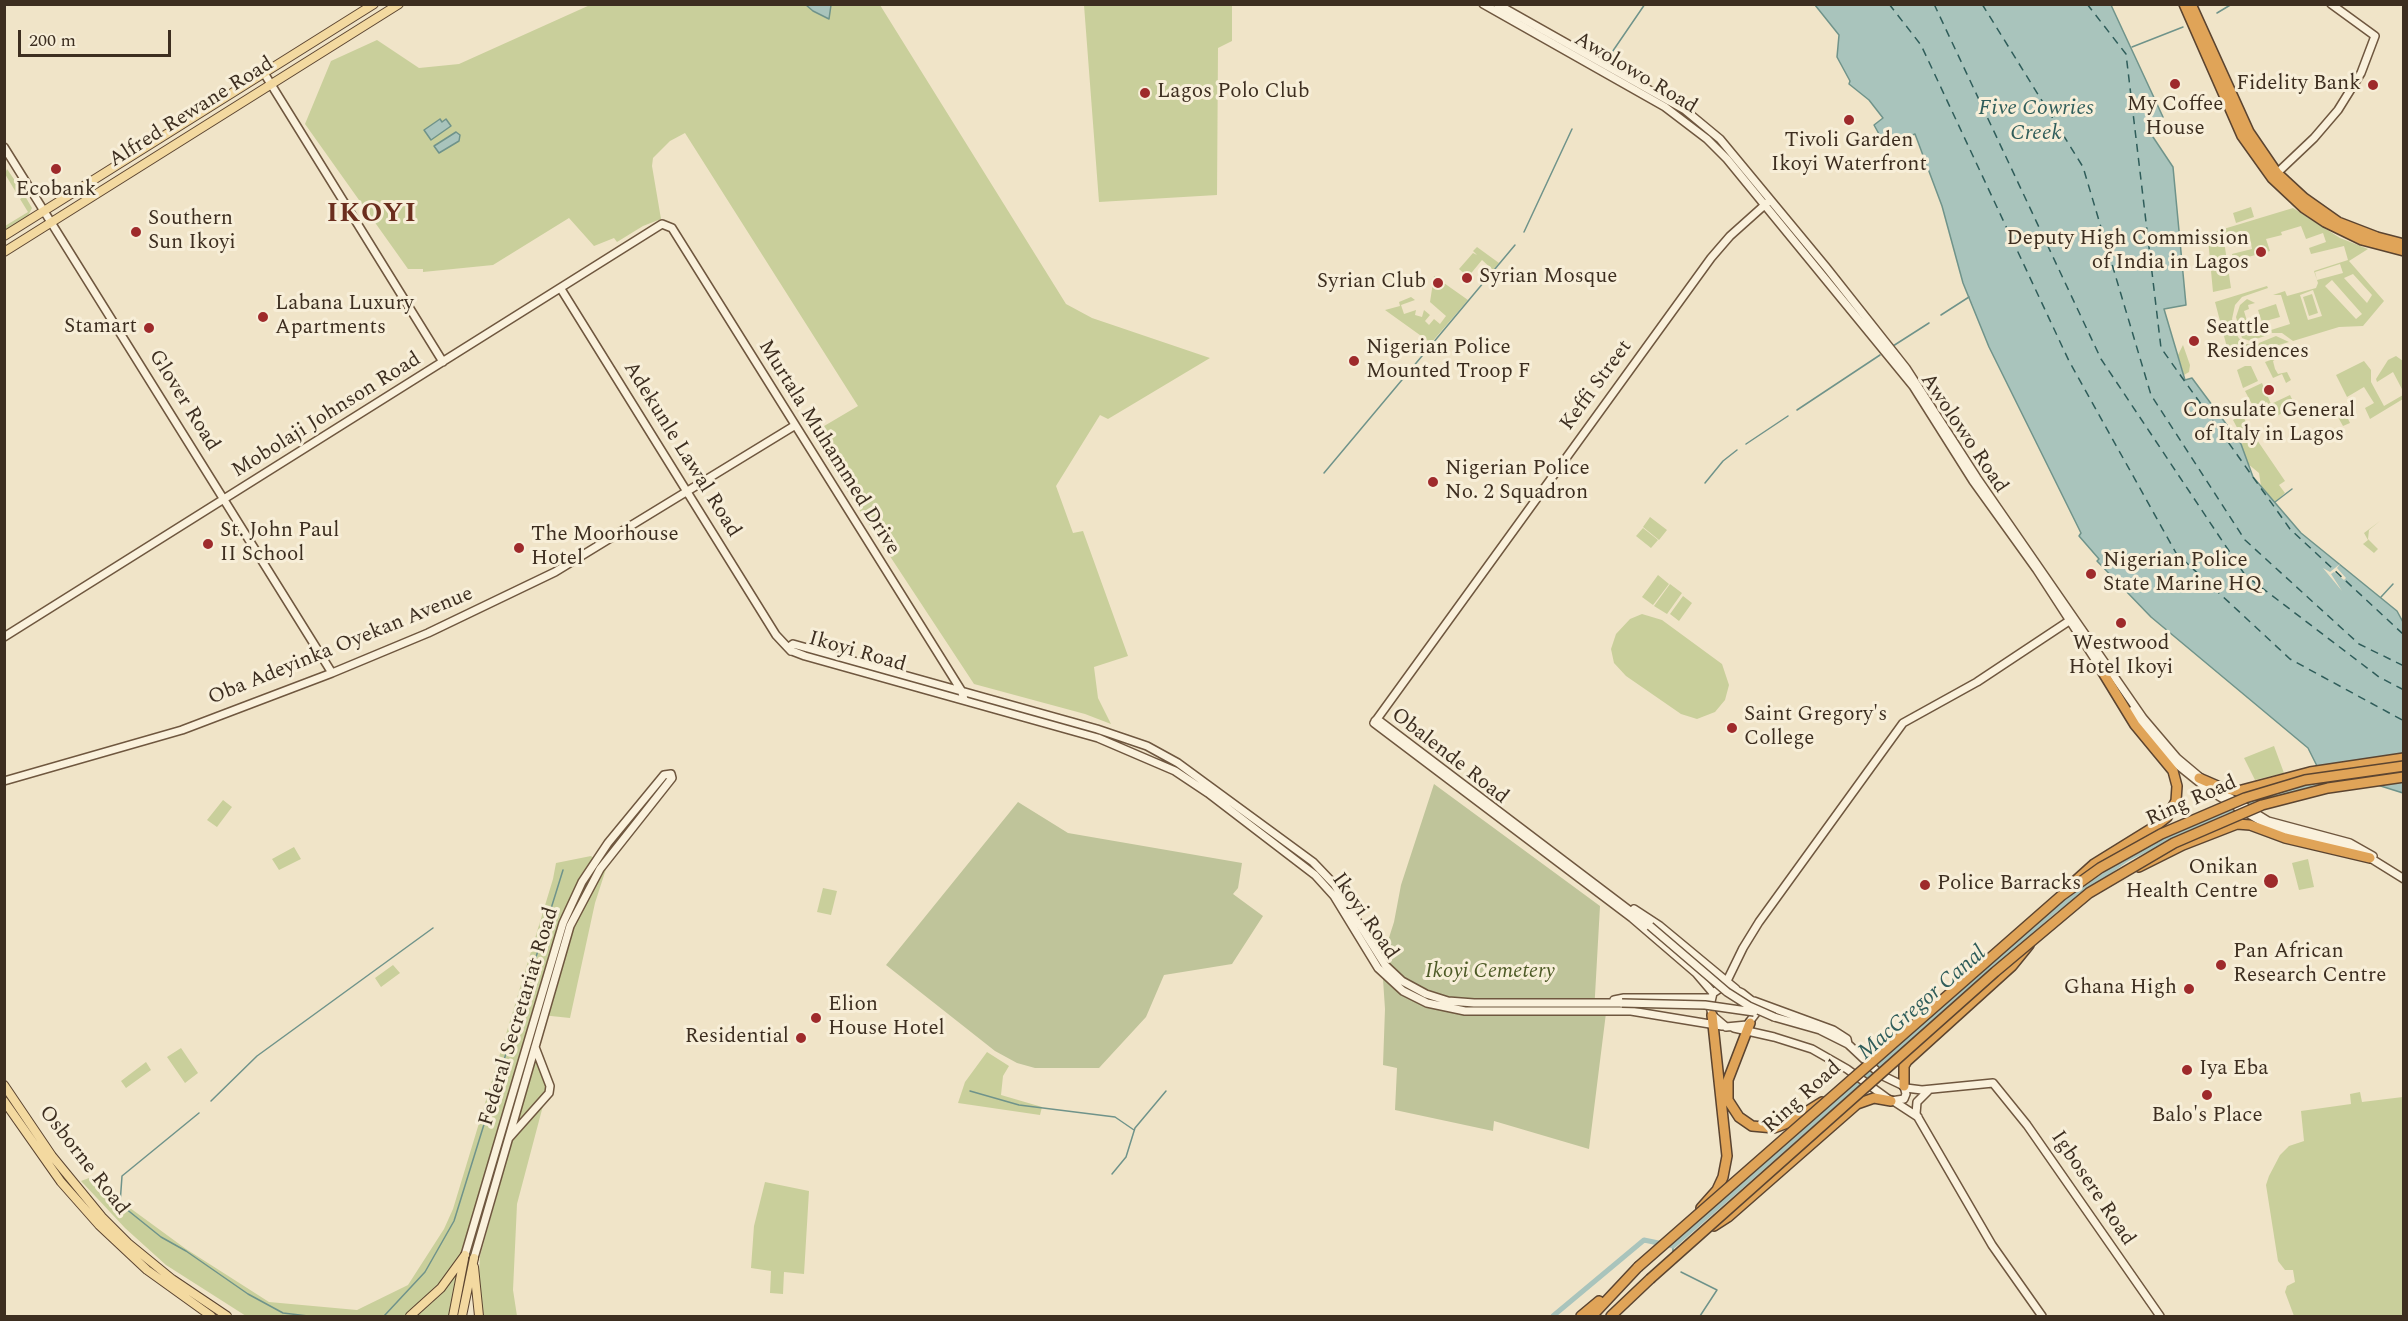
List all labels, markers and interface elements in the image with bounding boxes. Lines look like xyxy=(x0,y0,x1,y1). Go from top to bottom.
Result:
scale bar xyxy=(21,18,174,56)
text: 200 m xyxy=(29,27,76,54)
street label: Awolowo Road xyxy=(1569,27,1701,121)
street label: Alfred Rewane Road xyxy=(105,52,279,174)
place label: Fidelity Bank xyxy=(2236,72,2361,98)
marker: My Coffee House xyxy=(2168,77,2182,91)
marker: Fidelity Bank xyxy=(2366,78,2380,92)
place label: Lagos Polo Club xyxy=(1157,80,1309,106)
marker: Lagos Polo Club xyxy=(1138,86,1152,100)
place label: My Coffee House xyxy=(2127,93,2223,143)
water label: Five Cowries Creek xyxy=(1978,97,2094,148)
marker: Tivoli Garden Ikoyi Waterfront xyxy=(1842,113,1856,127)
place label: Tivoli Garden Ikoyi Waterfront xyxy=(1771,129,1927,179)
marker: Ecobank xyxy=(49,162,63,176)
place label: Ecobank xyxy=(15,178,97,204)
district label: IKOYI xyxy=(327,200,417,232)
place label: Southern Sun Ikoyi xyxy=(148,207,236,257)
marker: Southern Sun Ikoyi xyxy=(129,225,143,239)
place label: Deputy High Commission of India in Lagos xyxy=(2007,227,2249,277)
marker: Deputy High Commission of India in Lagos xyxy=(2254,245,2268,259)
place label: Syrian Mosque xyxy=(1479,265,1618,291)
place label: Syrian Club xyxy=(1317,270,1426,296)
marker: Syrian Mosque xyxy=(1460,271,1474,285)
marker: Syrian Club xyxy=(1431,276,1445,290)
place label: Labana Luxury Apartments xyxy=(275,292,414,342)
marker: Labana Luxury Apartments xyxy=(256,310,270,324)
place label: Stamart xyxy=(64,315,137,341)
place label: Seattle Residences xyxy=(2206,316,2309,366)
marker: Stamart xyxy=(142,321,156,335)
marker: Seattle Residences xyxy=(2187,334,2201,348)
street label: Murtala Muhammed Drive xyxy=(751,336,905,560)
place label: Nigerian Police Mounted Troop F xyxy=(1366,336,1531,386)
street label: Keffi Street xyxy=(1556,336,1638,436)
street label: Glover Road xyxy=(142,346,224,456)
street label: Mobolaji Johnson Road xyxy=(228,347,426,485)
marker: Nigerian Police Mounted Troop F xyxy=(1347,354,1361,368)
street label: Adekunle Lawal Road xyxy=(617,357,745,543)
street label: Awolowo Road xyxy=(1914,369,2012,499)
marker: Consulate General of Italy in Lagos xyxy=(2262,383,2276,397)
place label: Consulate General of Italy in Lagos xyxy=(2183,399,2355,449)
place label: Nigerian Police No. 2 Squadron xyxy=(1445,457,1590,507)
marker: Nigerian Police No. 2 Squadron xyxy=(1426,475,1440,489)
place label: St. John Paul II School xyxy=(220,519,339,569)
place label: The Moorhouse Hotel xyxy=(531,523,679,573)
marker: St. John Paul II School xyxy=(201,537,215,551)
marker: The Moorhouse Hotel xyxy=(512,541,526,555)
place label: Nigerian Police State Marine HQ xyxy=(2103,549,2262,599)
marker: Nigerian Police State Marine HQ xyxy=(2084,567,2098,581)
street label: Oba Adeyinka Oyekan Avenue xyxy=(205,582,477,712)
marker: Westwood Hotel Ikoyi xyxy=(2114,616,2128,630)
street label: Ikoyi Road xyxy=(805,627,909,679)
place label: Westwood Hotel Ikoyi xyxy=(2069,632,2173,682)
street label: Obalende Road xyxy=(1385,703,1513,811)
place label: Saint Gregory's College xyxy=(1744,703,1887,753)
marker: Saint Gregory's College xyxy=(1725,721,1739,735)
street label: Ring Road xyxy=(2143,771,2241,833)
place label: Onikan Health Centre xyxy=(2126,856,2258,906)
street label: Ikoyi Road xyxy=(1325,869,1403,965)
place label: Police Barracks xyxy=(1937,872,2081,898)
marker: Onikan Health Centre xyxy=(2262,872,2280,890)
marker: Police Barracks xyxy=(1918,878,1932,892)
street label: Federal Secretariat Road xyxy=(475,904,565,1130)
place label: Pan African Research Centre xyxy=(2233,940,2386,990)
water label: MacGregor Canal xyxy=(1854,941,1992,1067)
marker: Pan African Research Centre xyxy=(2214,958,2228,972)
park label: Ikoyi Cemetery xyxy=(1425,960,1555,986)
place label: Ghana High xyxy=(2064,976,2177,1002)
marker: Ghana High xyxy=(2182,982,2196,996)
place label: Elion House Hotel xyxy=(828,993,945,1043)
marker: Elion House Hotel xyxy=(809,1011,823,1025)
place label: Residential xyxy=(685,1025,789,1051)
marker: Residential xyxy=(794,1031,808,1045)
street label: Ring Road xyxy=(1759,1056,1847,1140)
place label: Iya Eba xyxy=(2199,1057,2269,1083)
marker: Iya Eba xyxy=(2180,1063,2194,1077)
marker: Balo's Place xyxy=(2200,1088,2214,1102)
street label: Osborne Road xyxy=(32,1101,134,1221)
place label: Balo's Place xyxy=(2151,1104,2263,1130)
street label: Igbosere Road xyxy=(2044,1127,2140,1251)

